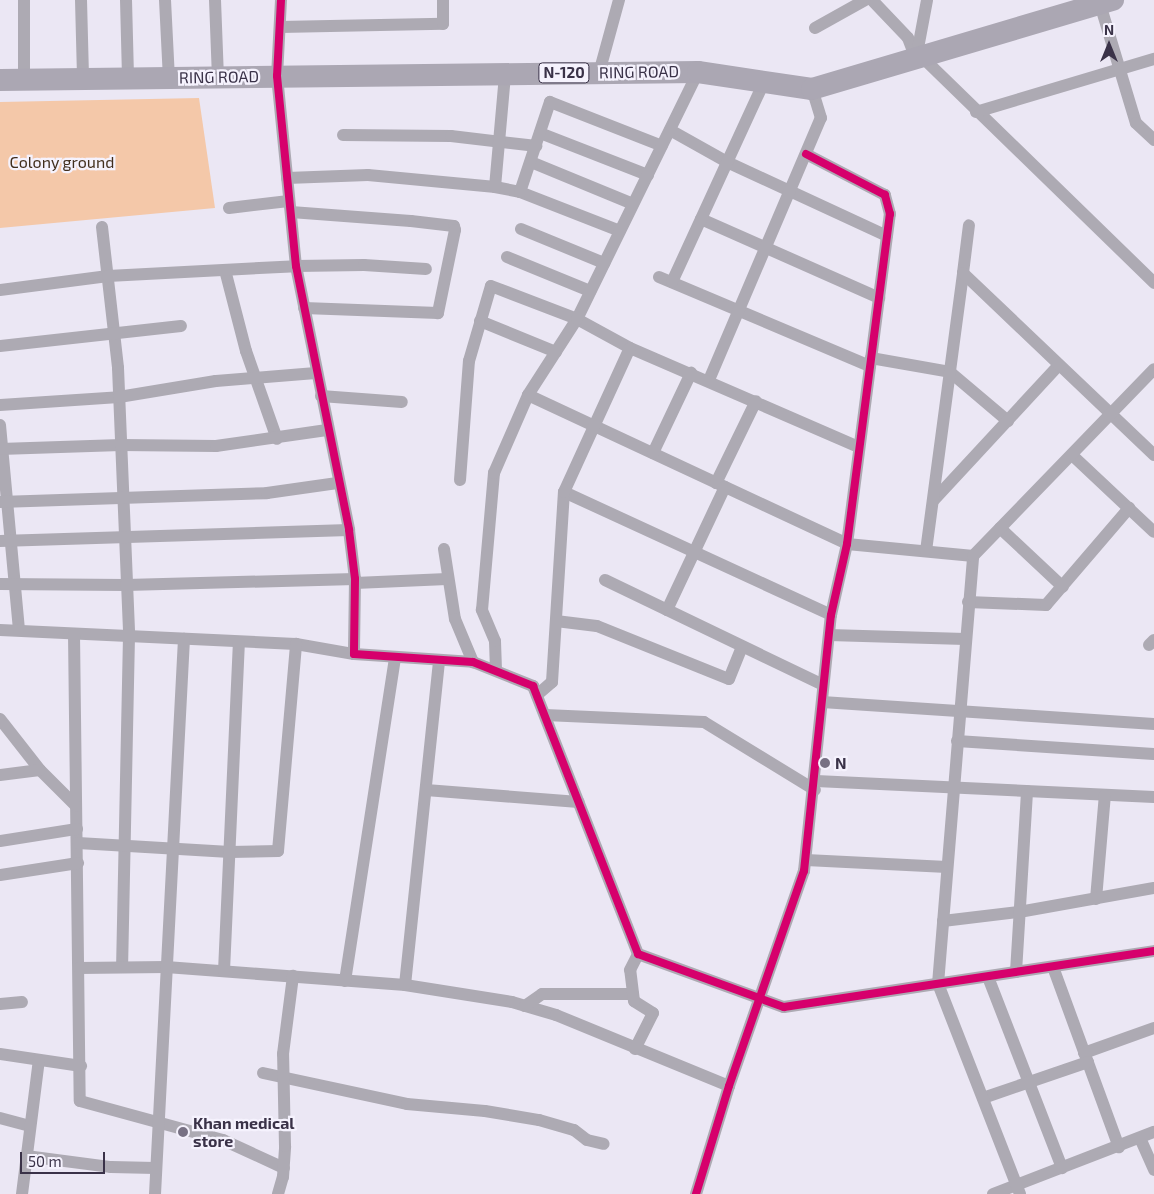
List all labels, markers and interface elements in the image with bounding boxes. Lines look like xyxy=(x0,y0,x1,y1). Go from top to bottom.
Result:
north arrow xyxy=(1084,20,1134,70)
text: N xyxy=(1104,21,1114,38)
road number: N-120 xyxy=(538,60,590,86)
street label: RING ROAD xyxy=(599,62,679,82)
street label: RING ROAD xyxy=(179,67,259,87)
park label: Colony ground xyxy=(9,152,115,172)
place label: N xyxy=(835,753,847,773)
marker: N xyxy=(819,757,831,769)
place label: Khan medical store xyxy=(193,1113,295,1151)
marker: Khan medical store xyxy=(177,1126,189,1138)
scale bar xyxy=(22,1142,108,1174)
text: 50 m xyxy=(28,1152,62,1170)

